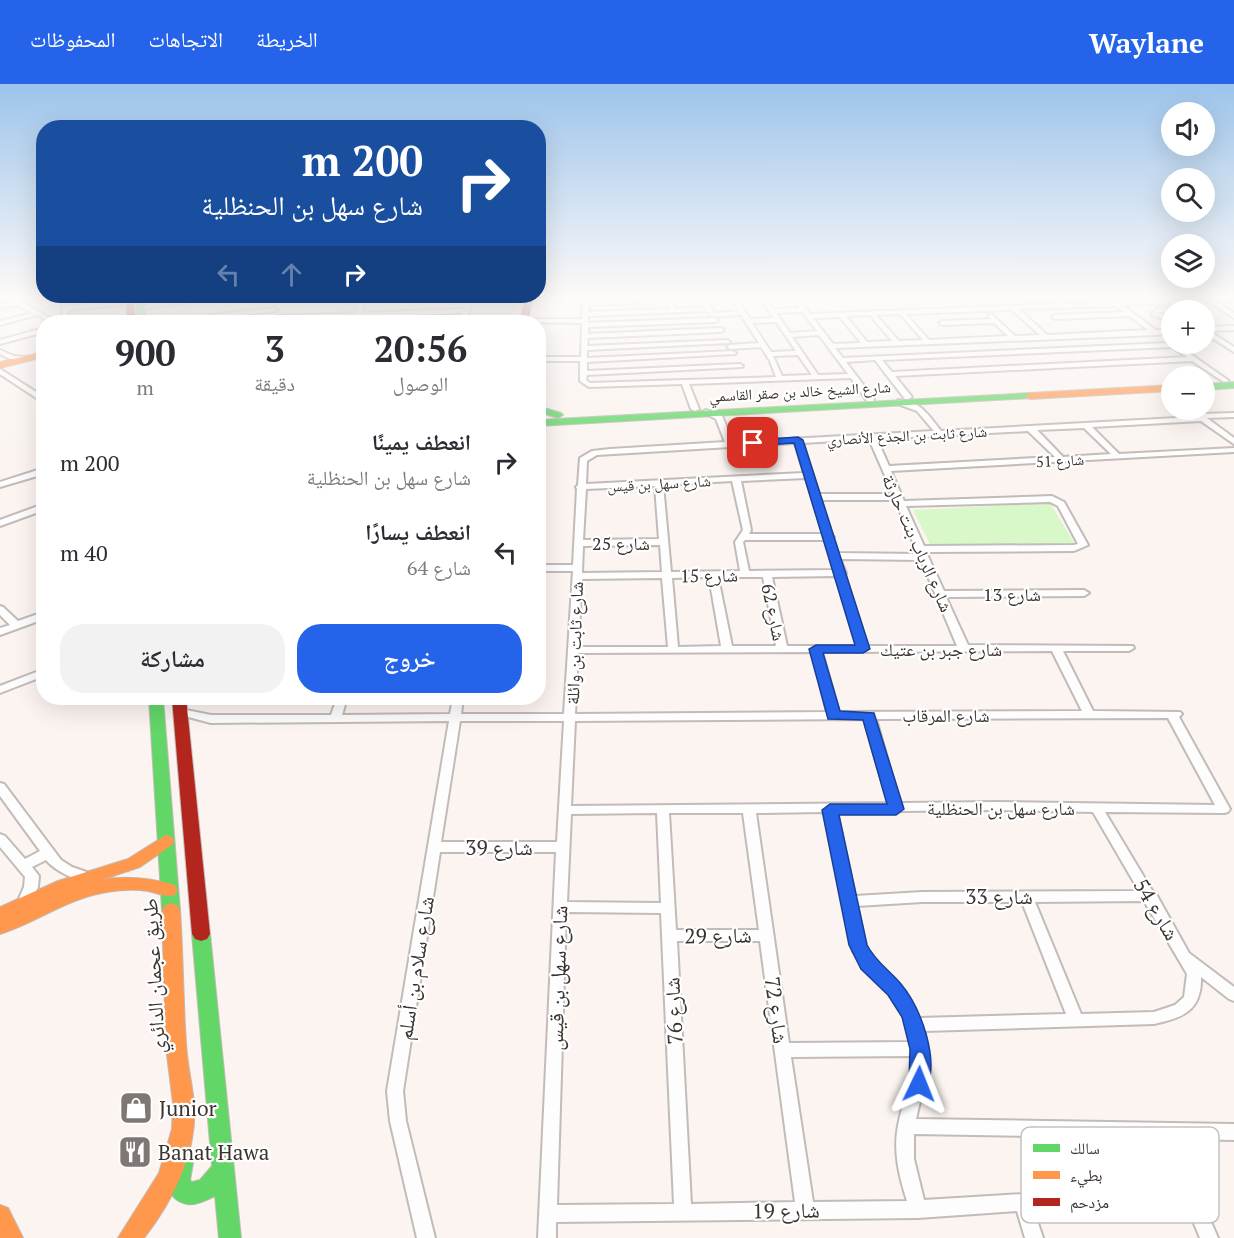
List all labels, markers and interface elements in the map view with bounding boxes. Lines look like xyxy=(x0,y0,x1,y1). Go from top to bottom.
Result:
text: Waylane xyxy=(1089,24,1204,61)
text: المحفوظات xyxy=(30,25,115,53)
text: الاتجاهات xyxy=(148,25,223,53)
text: الخريطة xyxy=(256,25,318,53)
map controls xyxy=(1161,102,1215,420)
button: sound xyxy=(1161,102,1215,156)
text: 200 m xyxy=(302,132,423,188)
icon: right xyxy=(444,144,522,222)
button: search xyxy=(1161,168,1215,222)
text: شارع سهل بن الحنظلية xyxy=(201,187,423,223)
button: layers xyxy=(1161,234,1215,288)
icon: left xyxy=(212,258,245,291)
icon: ahead xyxy=(275,258,308,291)
icon: right xyxy=(338,258,371,291)
button: + xyxy=(1161,300,1215,354)
text: 3 xyxy=(264,325,285,372)
text: 20:56 xyxy=(374,325,467,372)
text: 900 xyxy=(115,329,176,376)
button: − xyxy=(1161,366,1215,420)
text: دقيقة xyxy=(254,370,295,397)
text: الوصول xyxy=(393,370,448,397)
text: m xyxy=(137,374,154,401)
street label: شارع الشيخ خالد بن صقر القاسمي xyxy=(709,376,892,409)
pin xyxy=(727,417,778,468)
street label: شارع ثابت بن الجذع الأنصاري xyxy=(826,421,988,452)
icon: arrive xyxy=(736,426,769,459)
text: انعطف يمينًا xyxy=(372,427,471,456)
icon: right xyxy=(489,446,522,479)
text: 200 m xyxy=(60,448,120,477)
street label: شارع 51 xyxy=(1035,449,1085,472)
text: شارع سهل بن الحنظلية xyxy=(307,464,471,491)
street label: شارع سهل بن قيس xyxy=(607,470,712,497)
street label: شارع الرباب بنت حارثة xyxy=(877,470,959,616)
text: انعطف يسارًا xyxy=(365,517,471,546)
street label: شارع 25 xyxy=(592,531,650,555)
icon: left xyxy=(489,536,522,569)
text: 40 m xyxy=(60,538,108,567)
text: شارع 64 xyxy=(407,554,471,581)
street label: شارع 15 xyxy=(680,562,738,588)
street label: شارع ثابت بن وائلة xyxy=(560,581,588,705)
street label: شارع 62 xyxy=(756,581,792,643)
street label: شارع 13 xyxy=(983,582,1041,606)
button: مشاركة xyxy=(60,624,285,693)
button: خروج xyxy=(297,624,522,693)
street label: شارع جبر بن عتيك xyxy=(880,637,1002,661)
street label: شارع المرقاب xyxy=(902,703,990,727)
street label: شارع سهل بن الحنظلية xyxy=(927,796,1075,820)
street label: شارع 39 xyxy=(465,833,533,861)
street label: شارع 54 xyxy=(1128,873,1186,945)
street label: شارع 33 xyxy=(965,882,1033,910)
street label: شارع سلام بن أسلم xyxy=(390,894,441,1042)
street label: طريق عجمان الدائري xyxy=(135,897,174,1055)
street label: شارع سهل بن قيس xyxy=(540,905,574,1051)
street label: شارع 29 xyxy=(684,920,752,950)
street label: شارع 72 xyxy=(758,975,796,1045)
street label: شارع 76 xyxy=(657,977,689,1045)
position arrow xyxy=(887,1052,951,1116)
shop icon: Junior xyxy=(118,1090,154,1126)
place label: Junior xyxy=(159,1094,217,1122)
legend xyxy=(1021,1127,1219,1223)
restaurant icon: Banat Hawa xyxy=(117,1134,153,1170)
text: سالك xyxy=(1070,1137,1100,1159)
place label: Banat Hawa xyxy=(158,1138,270,1166)
text: بطيء xyxy=(1070,1164,1102,1188)
text: مزدحم xyxy=(1070,1191,1109,1213)
street label: شارع 19 xyxy=(752,1195,820,1225)

